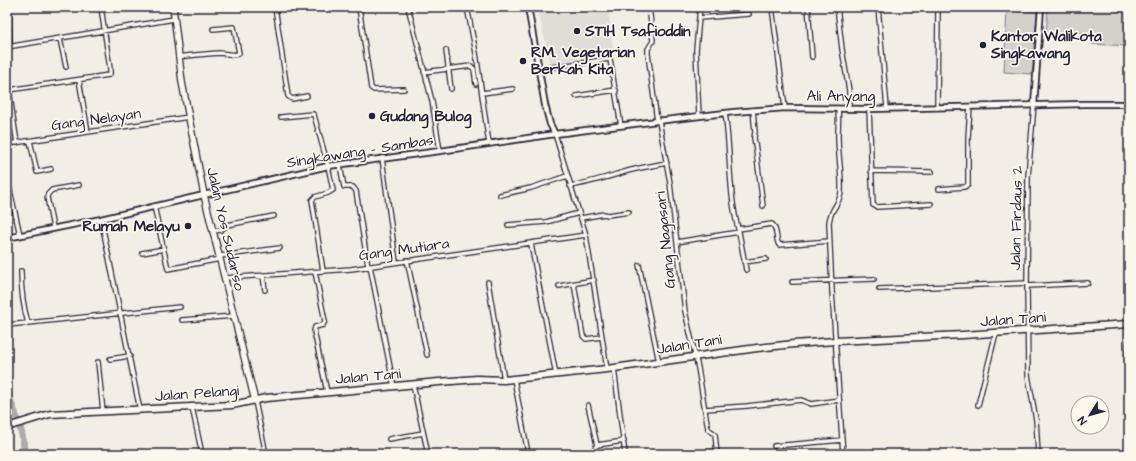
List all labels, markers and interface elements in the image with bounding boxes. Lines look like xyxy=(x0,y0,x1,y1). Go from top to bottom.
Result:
place label: STIH Tsafioddin xyxy=(584,21,691,42)
marker: STIH Tsafioddin xyxy=(572,26,582,36)
place label: Kantor Walikota Singkawang xyxy=(990,26,1102,66)
marker: Kantor Walikota Singkawang xyxy=(978,40,988,50)
place label: RM. Vegetarian Berkah Kita xyxy=(531,42,635,80)
marker: RM. Vegetarian Berkah Kita xyxy=(518,56,528,66)
street label: Ali Anyang xyxy=(807,86,875,108)
street label: Gang Nelayan xyxy=(50,103,143,137)
place label: Gudang Bulog xyxy=(380,106,472,129)
marker: Gudang Bulog xyxy=(367,111,377,121)
street label: Singkawang - Sambas xyxy=(285,129,436,174)
street label: Jalan Yos Sudarso xyxy=(201,165,250,293)
street label: Jalan Firdaus 2 xyxy=(1005,165,1028,271)
street label: Gang Nagasari xyxy=(650,190,682,289)
place label: Rumah Melayu xyxy=(83,216,180,238)
marker: Rumah Melayu xyxy=(183,221,193,231)
street label: Gang Mutiara xyxy=(357,233,451,267)
street label: Jalan Tani xyxy=(979,307,1047,332)
street label: Jalan Tani xyxy=(655,329,724,360)
street label: Jalan Tani xyxy=(334,363,402,390)
street label: Jalan Pelangi xyxy=(154,380,241,408)
north arrow xyxy=(1070,395,1110,435)
text: N xyxy=(1074,413,1090,428)

